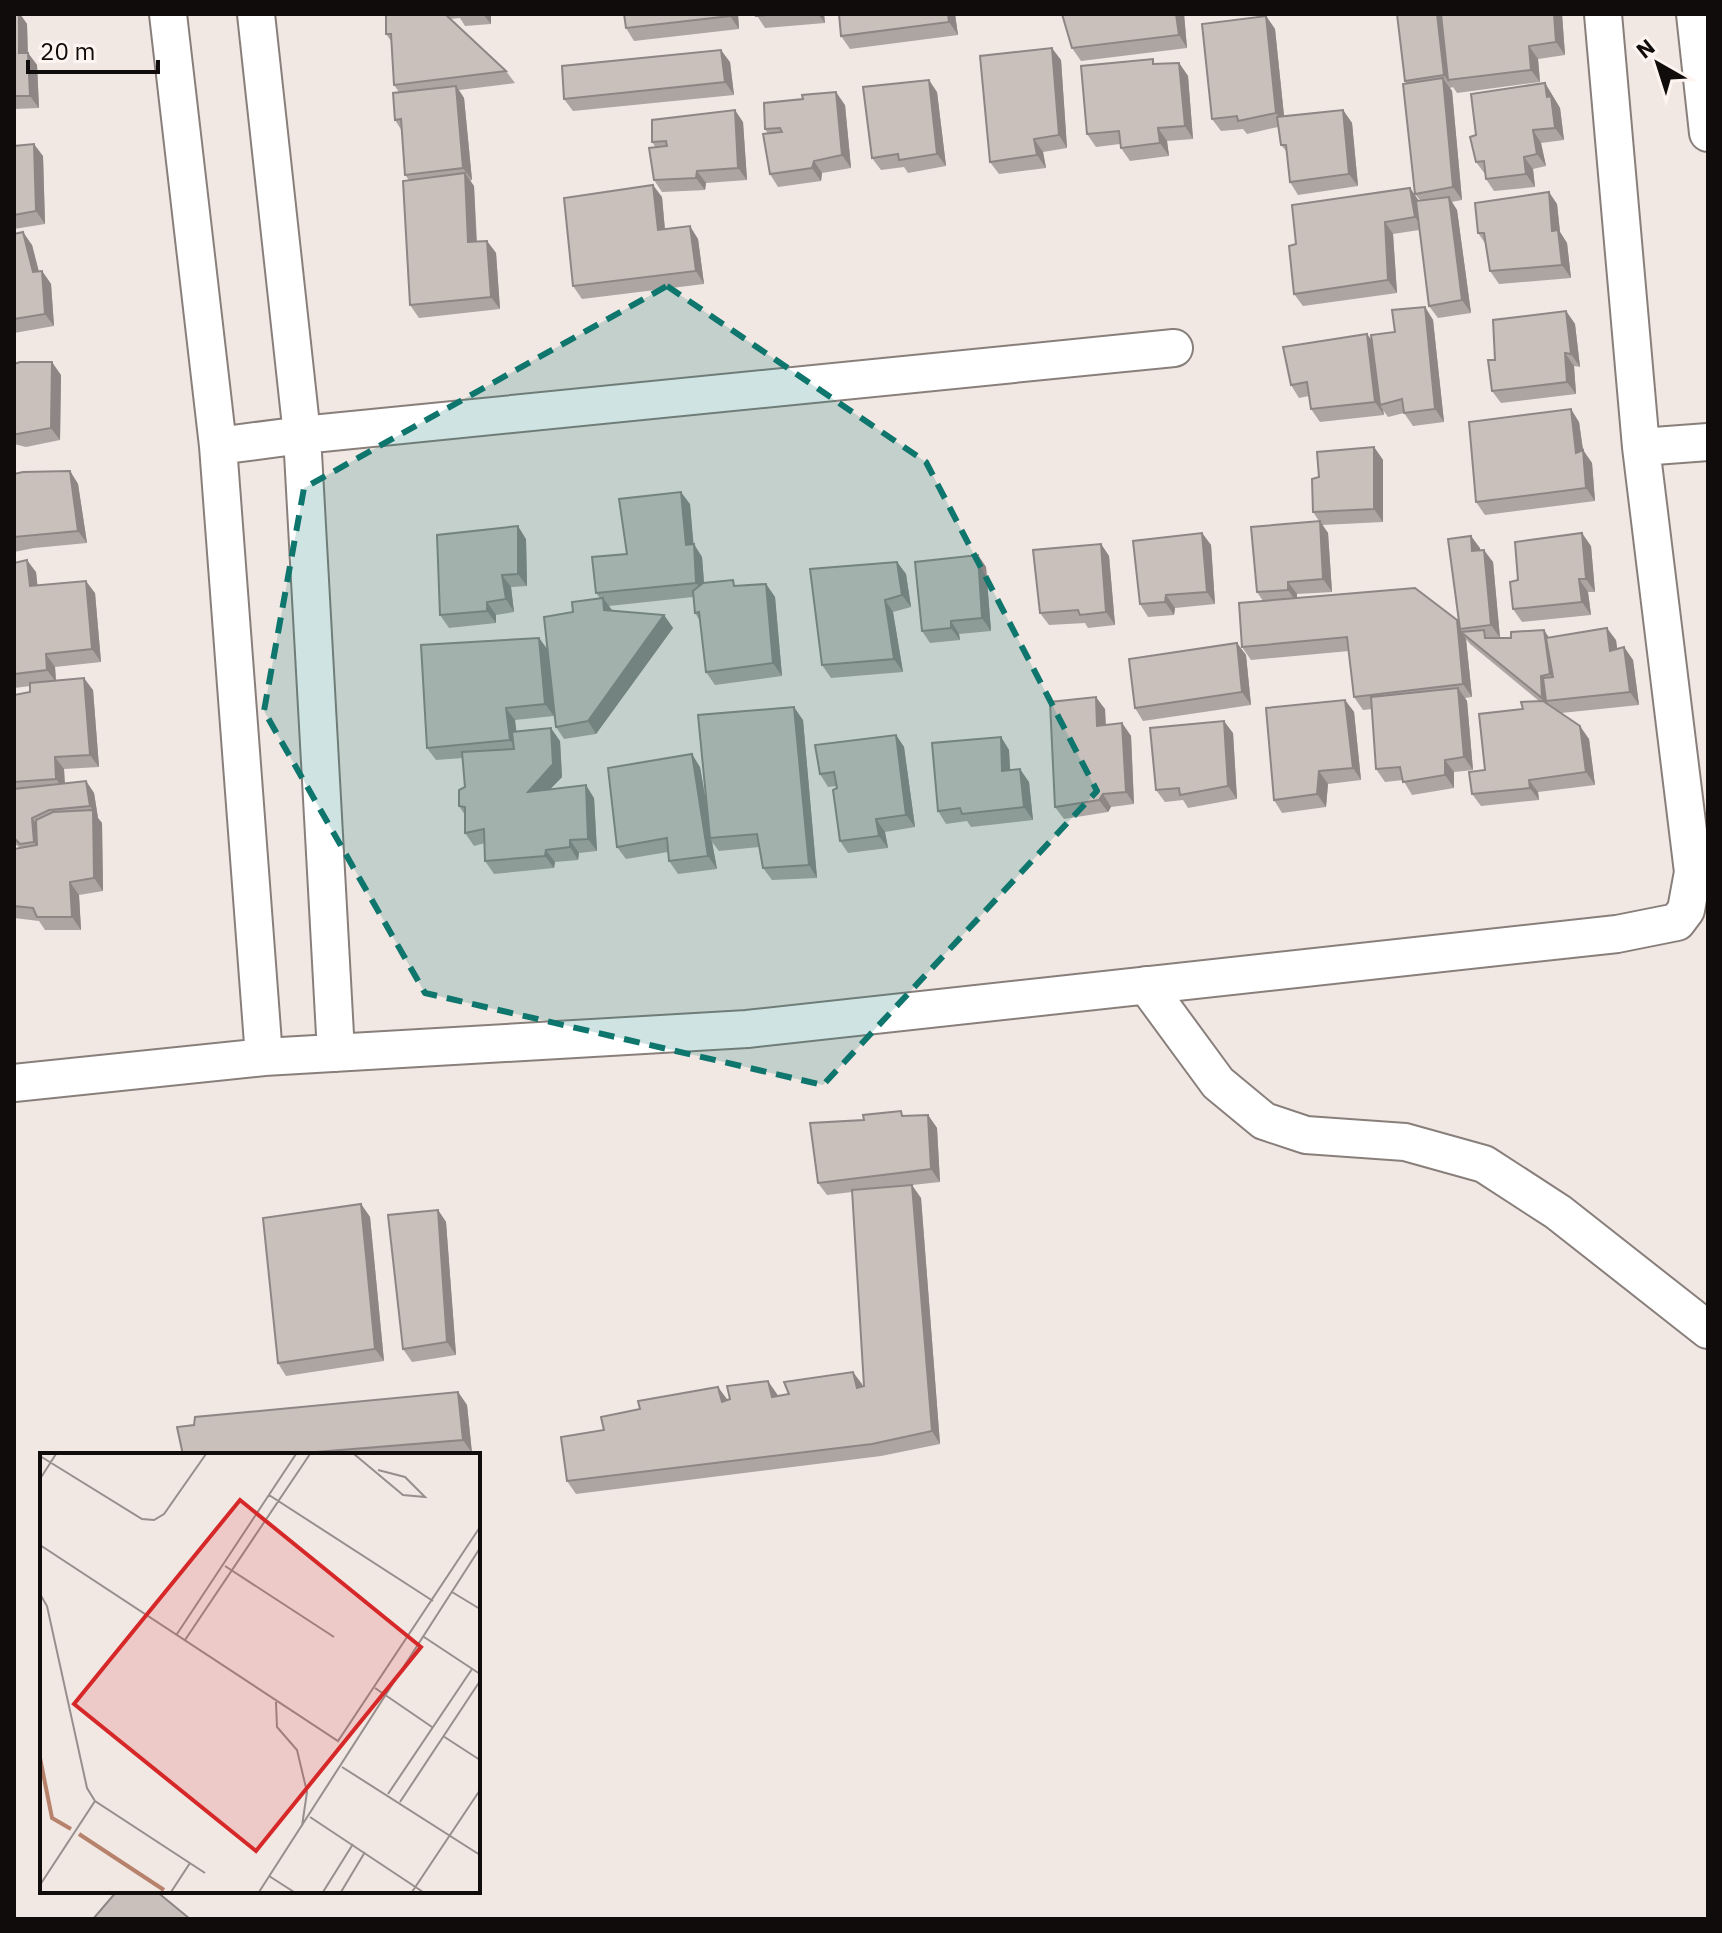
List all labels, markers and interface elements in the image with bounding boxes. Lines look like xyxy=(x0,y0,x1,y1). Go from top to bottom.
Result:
scale bar xyxy=(28,24,158,74)
north arrow xyxy=(1618,24,1698,104)
text: N xyxy=(1630,32,1660,64)
text: 20 m xyxy=(40,35,95,67)
inset map xyxy=(40,1453,480,1893)

